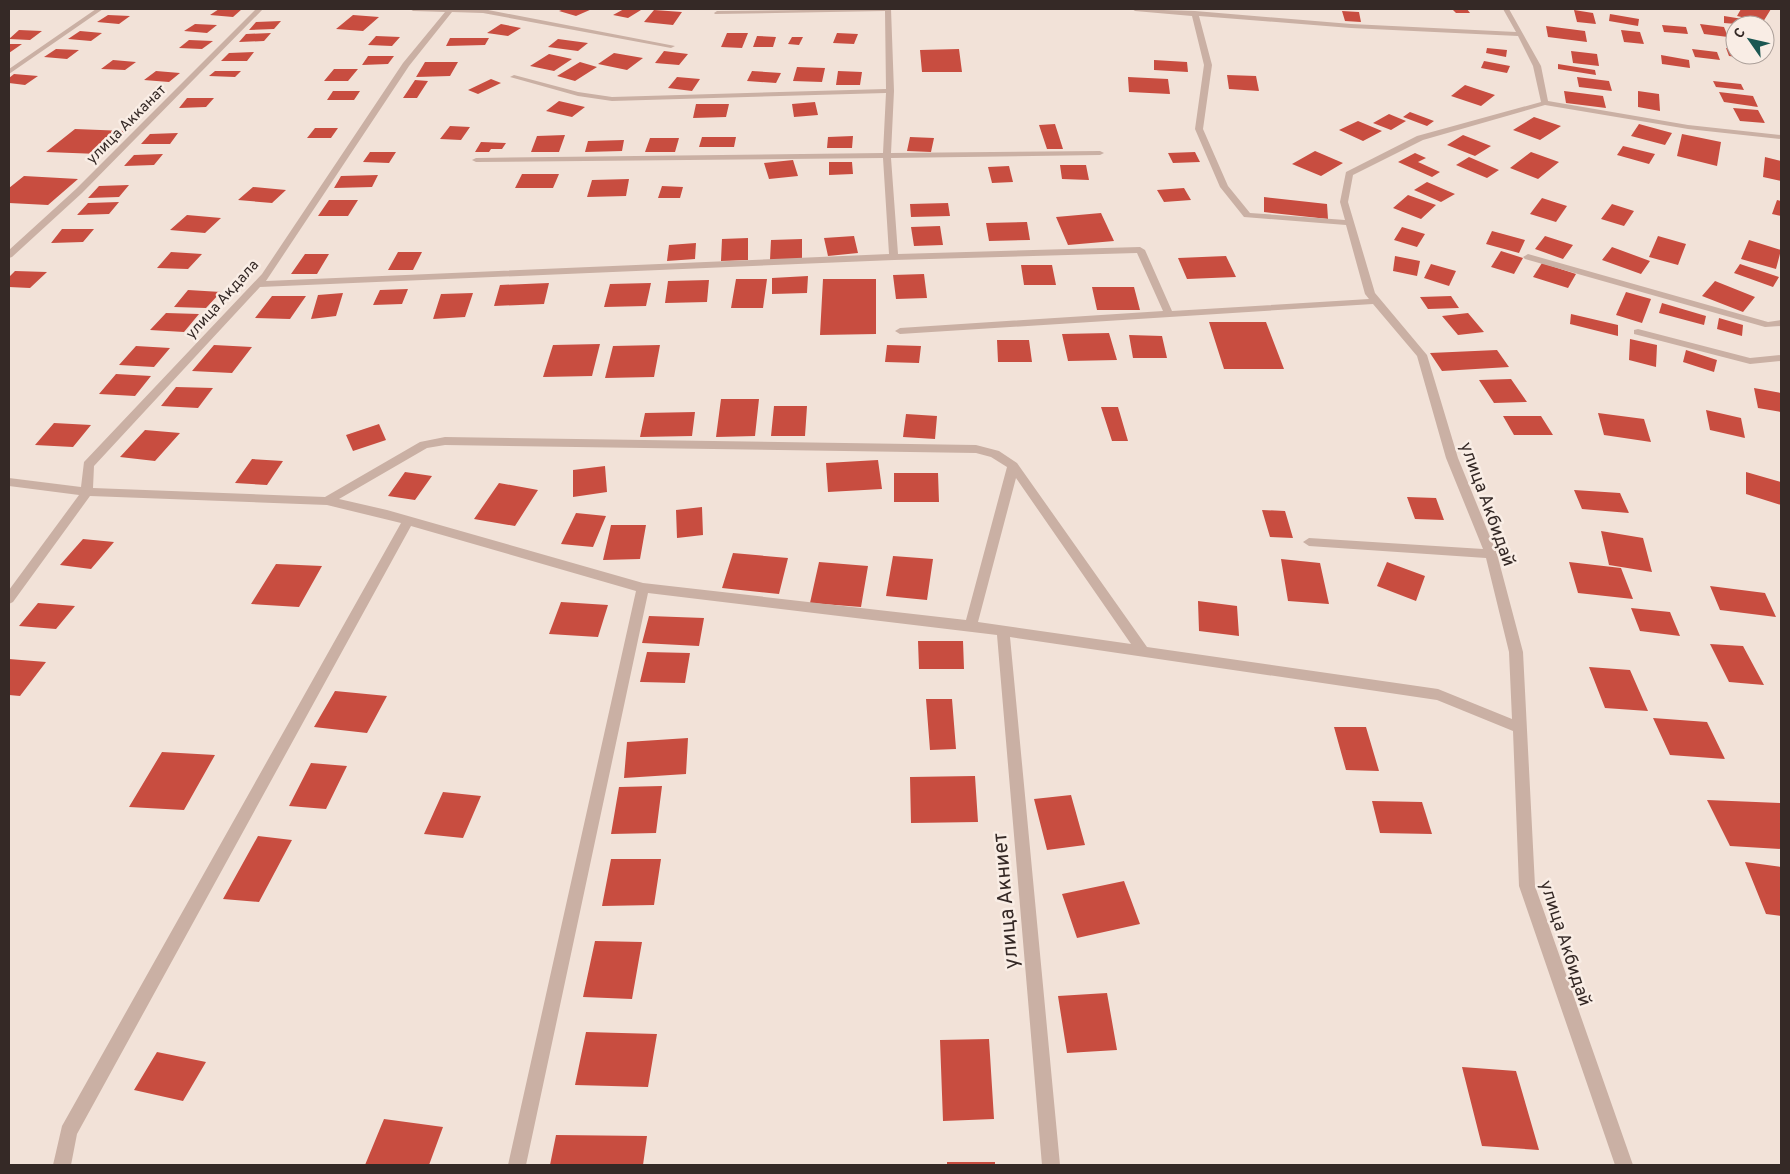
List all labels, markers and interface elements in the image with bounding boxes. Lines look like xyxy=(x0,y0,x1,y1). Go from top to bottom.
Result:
north arrow xyxy=(1725,15,1775,65)
text: С xyxy=(1731,25,1750,42)
street label: улица Акканат xyxy=(83,81,171,169)
street label: улица Акдала xyxy=(182,256,264,344)
street label: улица Акбидай xyxy=(1453,439,1520,570)
street label: улица Акниет xyxy=(987,832,1026,970)
street label: улица Акбидай xyxy=(1533,878,1596,1009)

